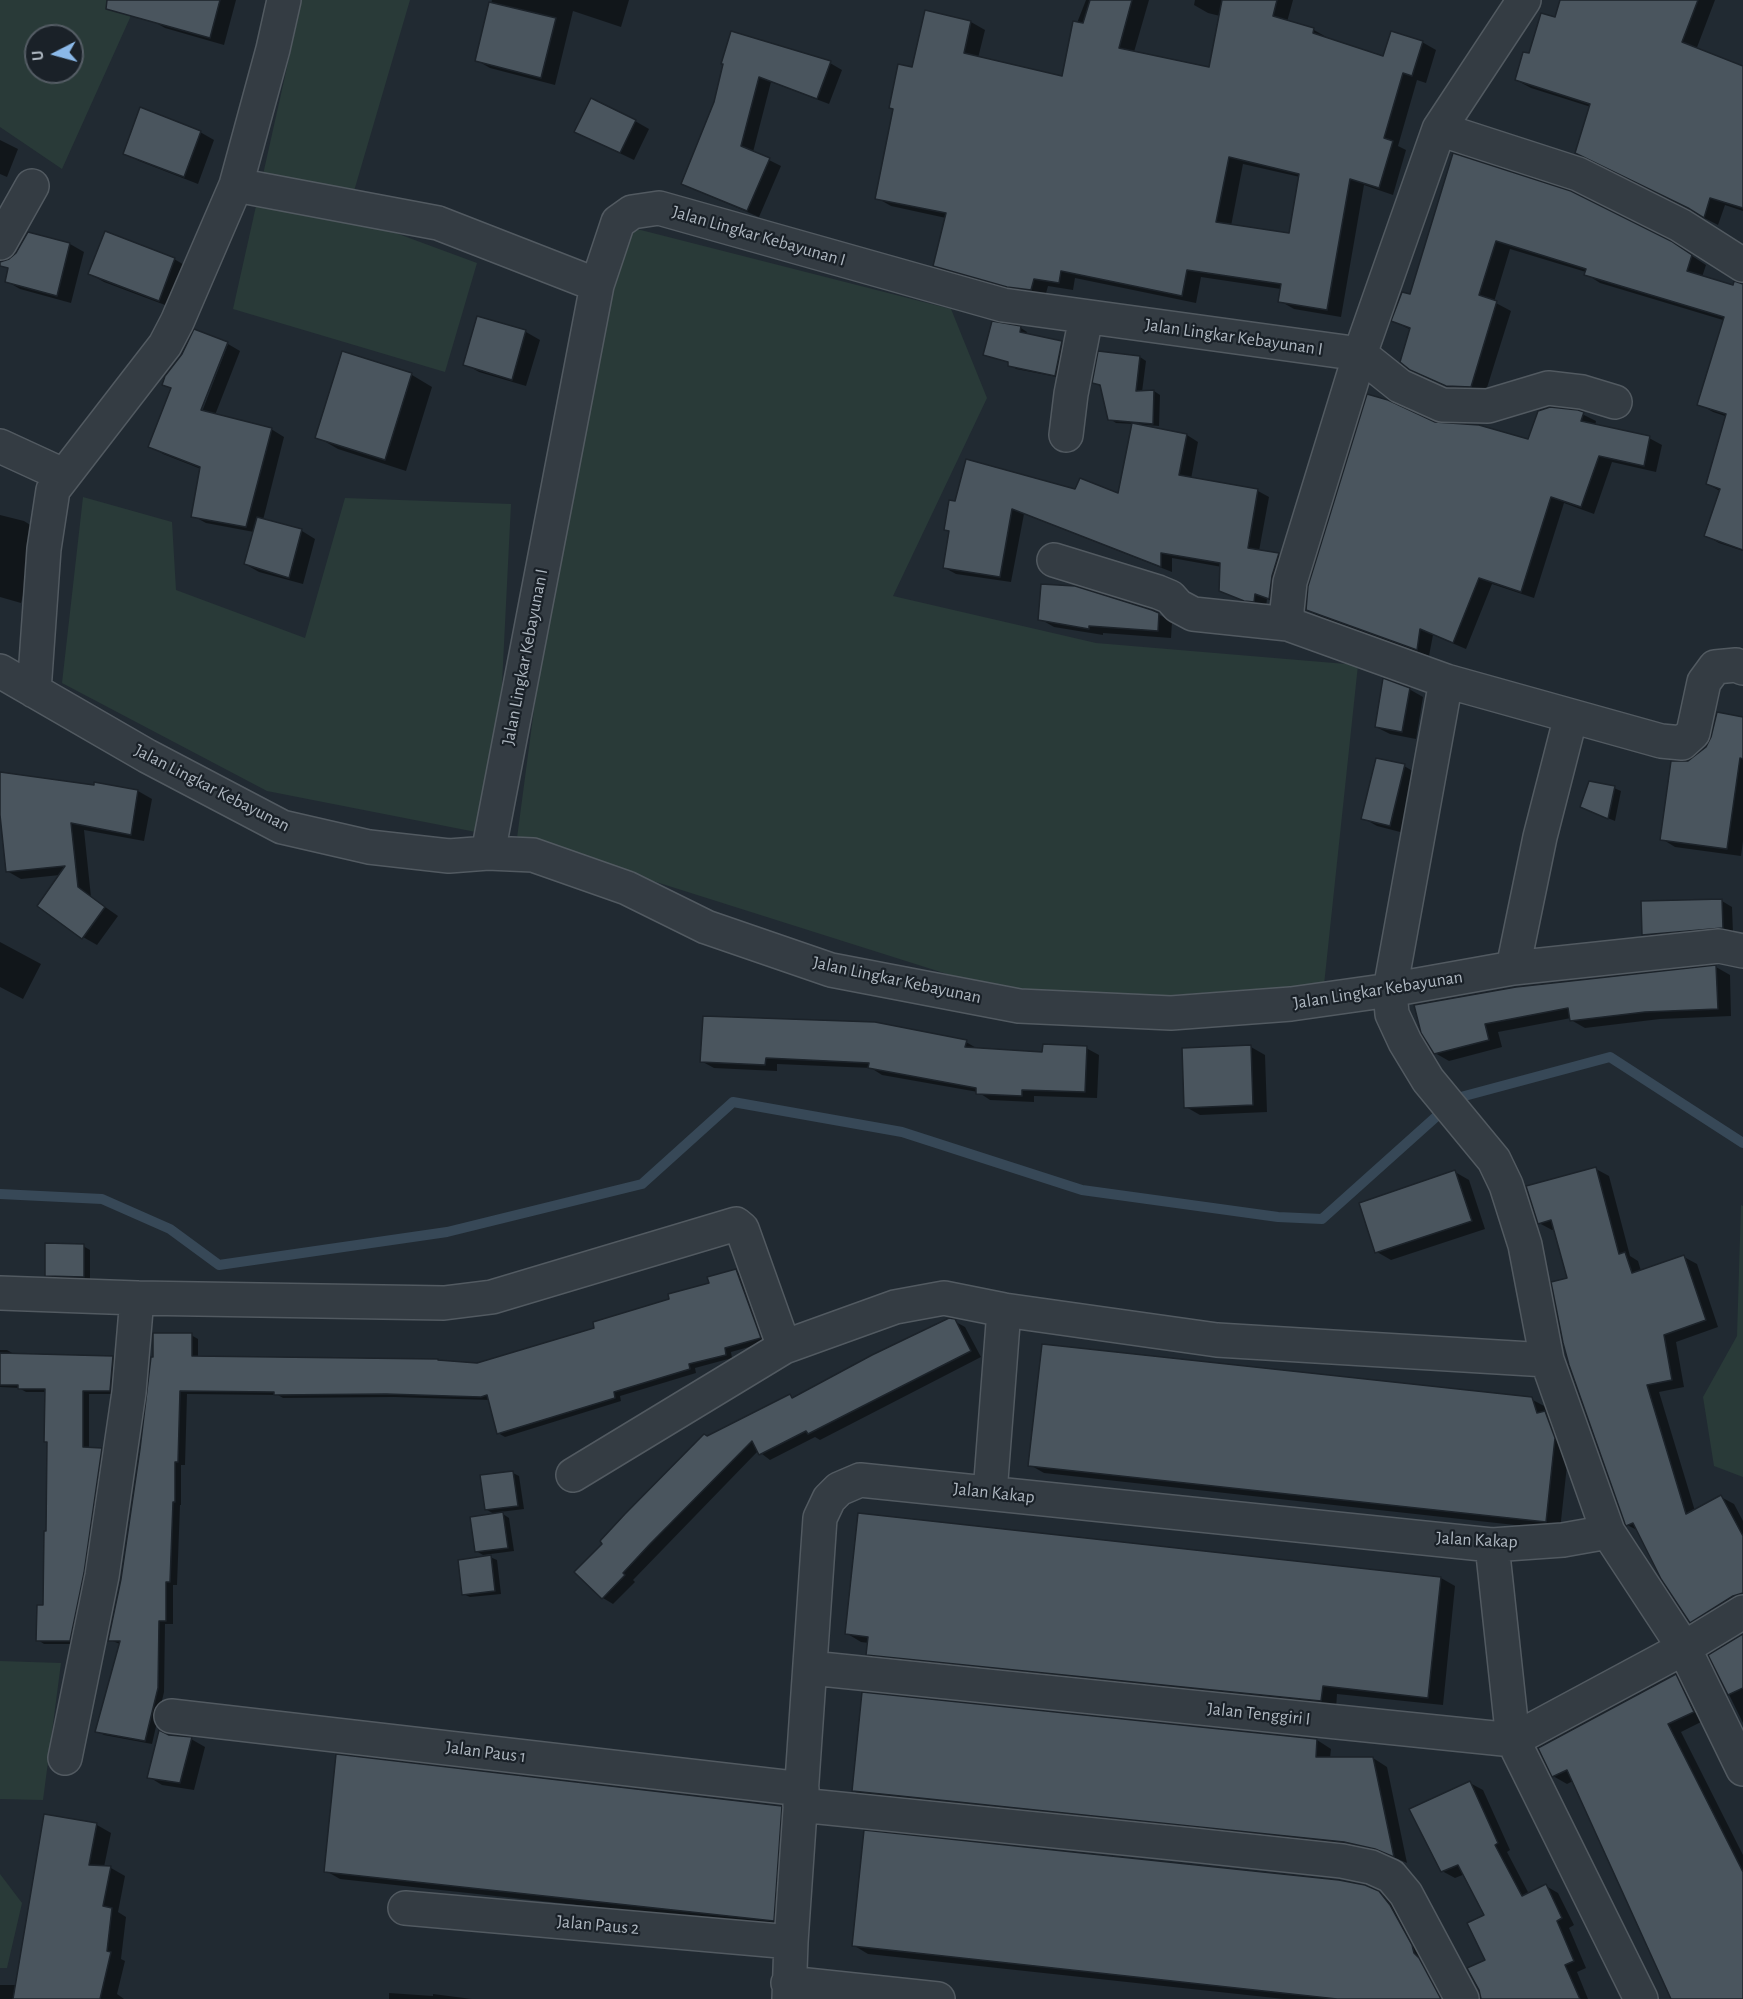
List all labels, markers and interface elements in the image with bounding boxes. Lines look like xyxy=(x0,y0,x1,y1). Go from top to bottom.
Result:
north arrow xyxy=(24,24,84,84)
text: U xyxy=(30,50,47,62)
street label: Jalan Lingkar Kebayunan I xyxy=(670,201,848,271)
street label: Jalan Lingkar Kebayunan I xyxy=(1144,314,1324,360)
street label: Jalan Lingkar Kebayunan I xyxy=(497,567,553,747)
street label: Jalan Lingkar Kebayunan xyxy=(131,739,293,837)
street label: Jalan Lingkar Kebayunan xyxy=(811,952,983,1008)
street label: Jalan Lingkar Kebayunan xyxy=(1292,966,1464,1014)
street label: Jalan Kakap xyxy=(952,1478,1036,1508)
street label: Jalan Kakap xyxy=(1436,1527,1518,1553)
street label: Jalan Tenggiri I xyxy=(1206,1698,1312,1730)
street label: Jalan Paus 1 xyxy=(445,1736,527,1768)
street label: Jalan Paus 2 xyxy=(556,1911,640,1939)

